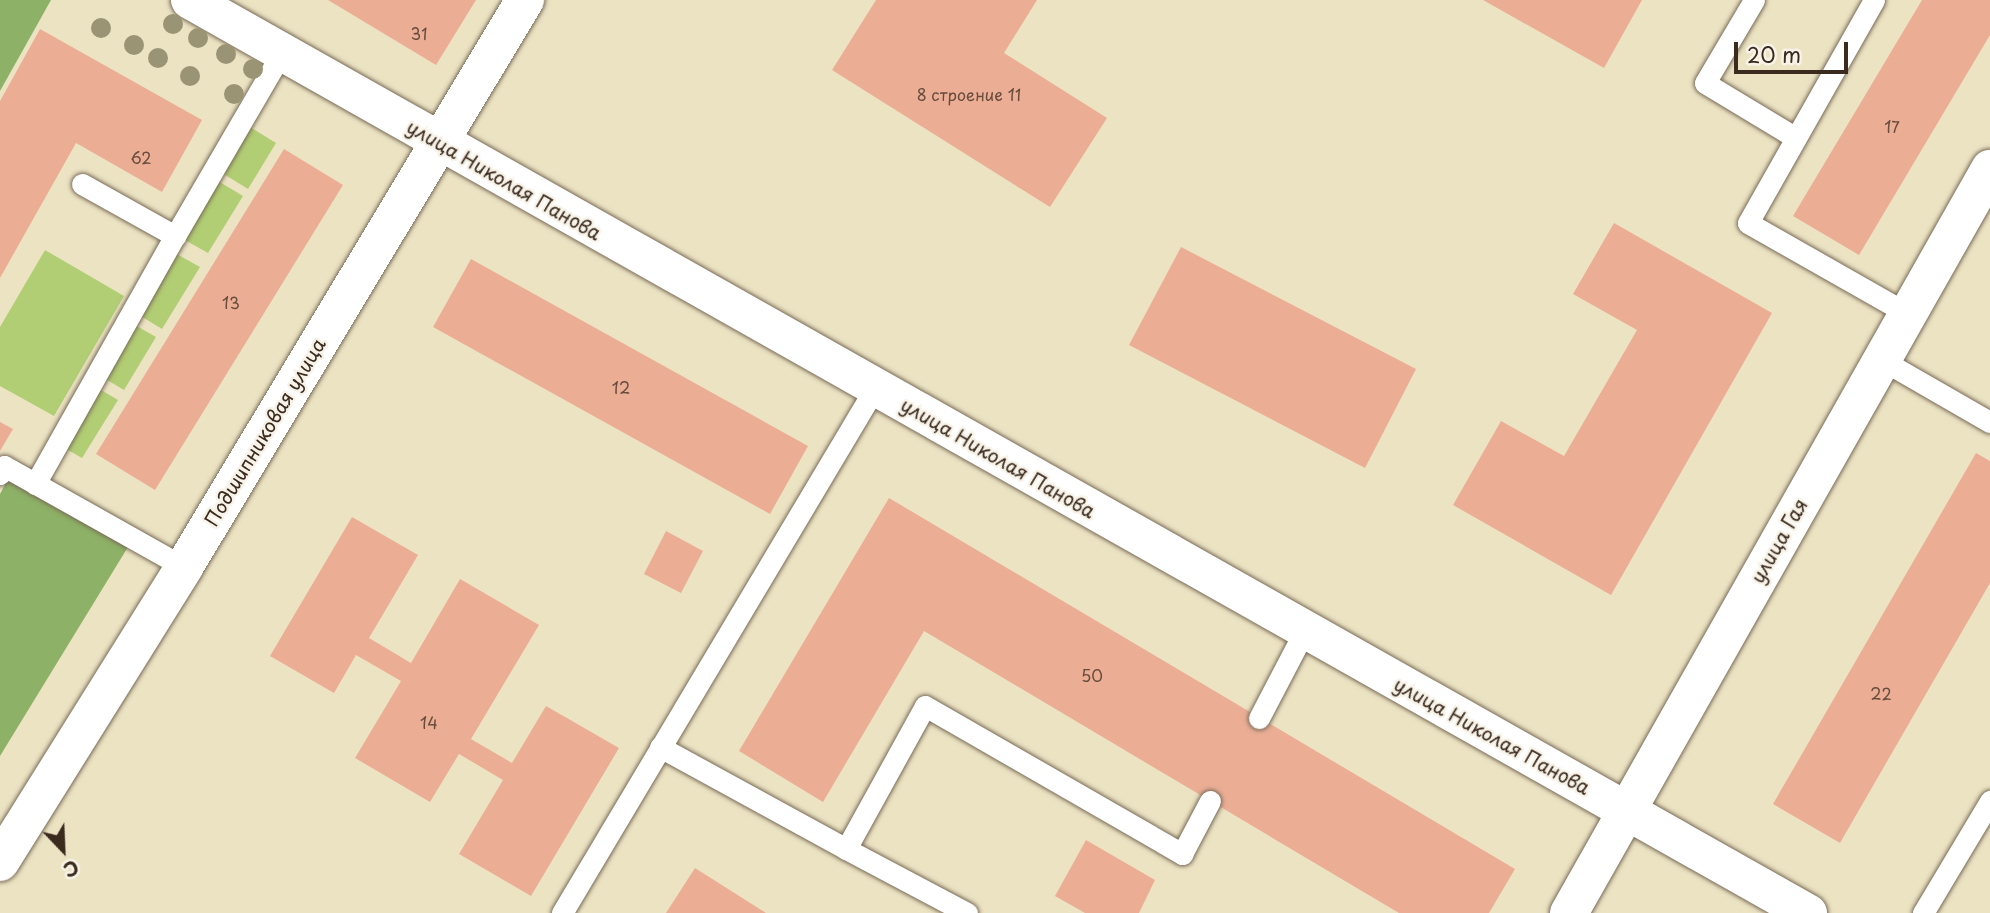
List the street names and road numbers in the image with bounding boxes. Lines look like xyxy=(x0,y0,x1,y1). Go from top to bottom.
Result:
street label: улица Николая Панова xyxy=(403,115,605,245)
street label: Подшипниковая улица xyxy=(200,334,330,530)
street label: улица Николая Панова xyxy=(897,393,1099,523)
street label: улица Гая xyxy=(1746,495,1812,587)
street label: улица Николая Панова xyxy=(1390,673,1594,799)

